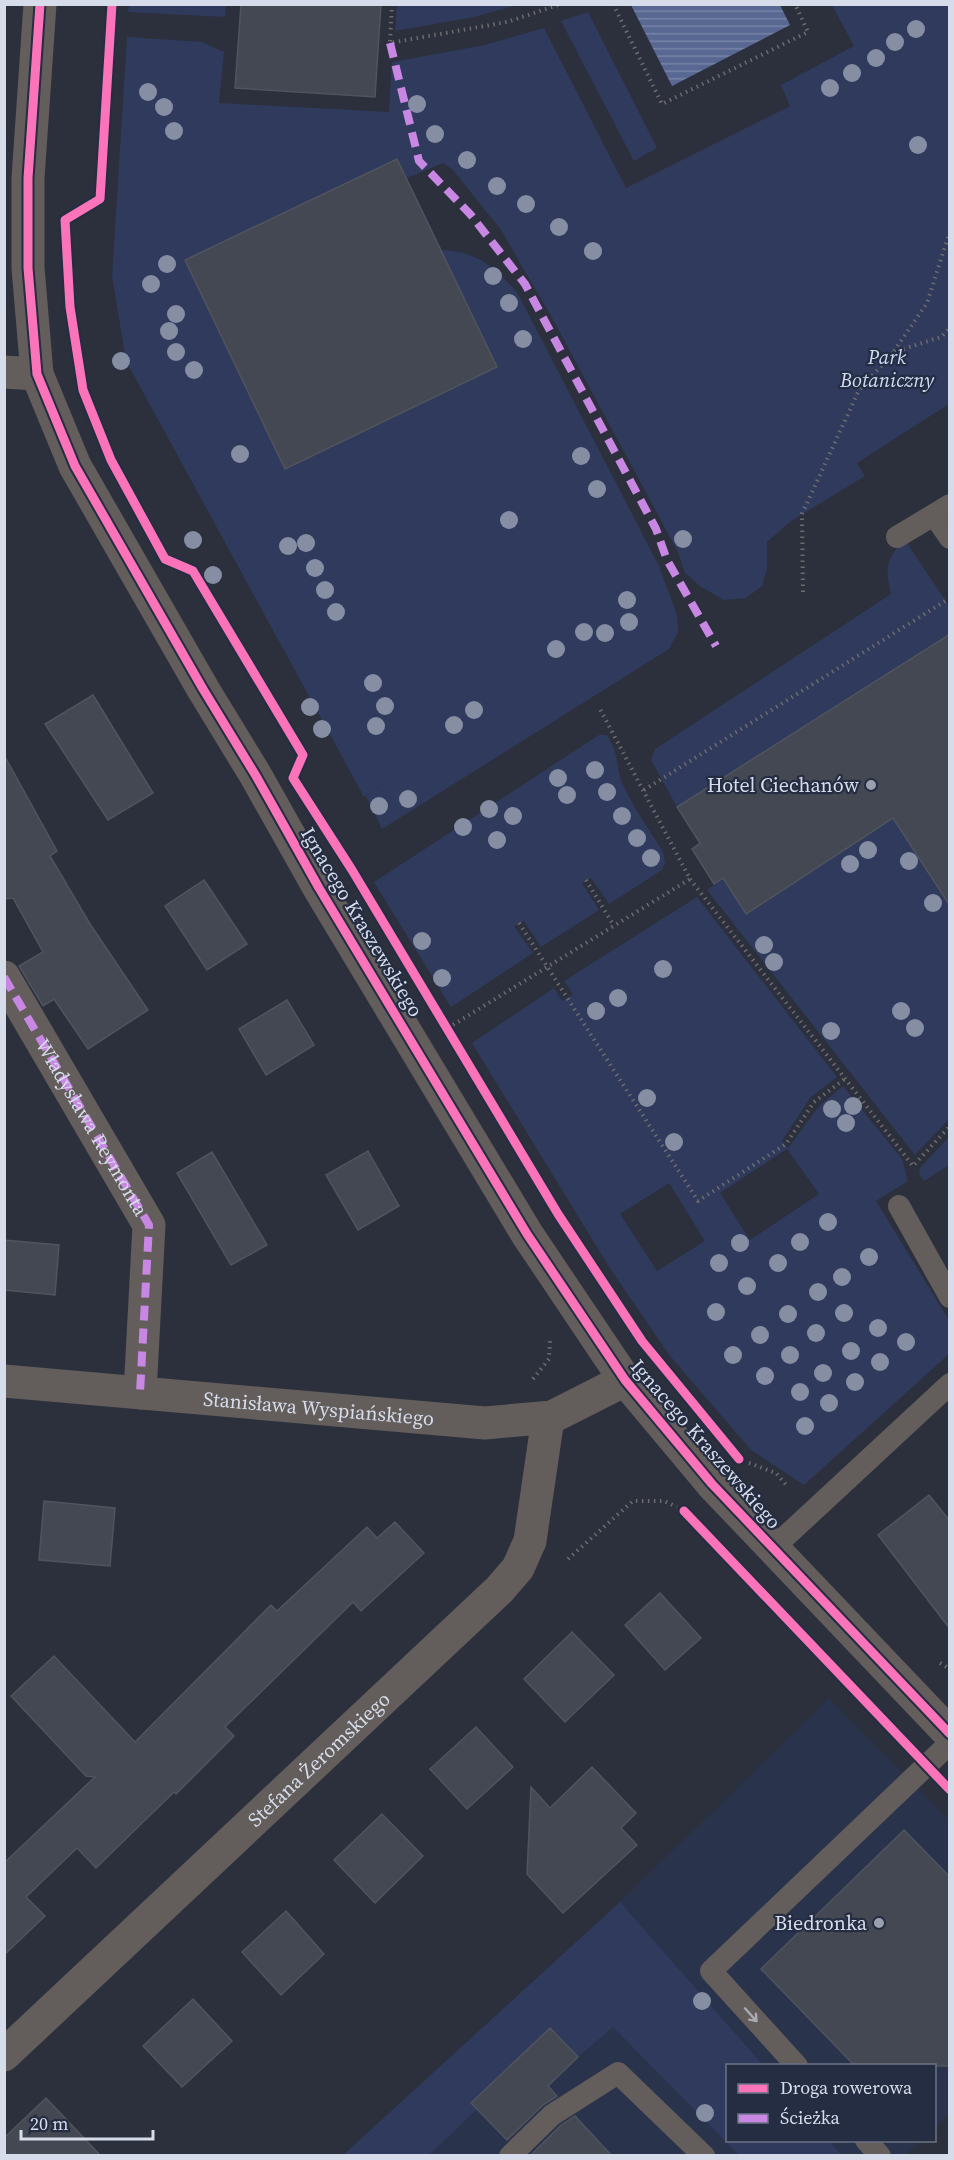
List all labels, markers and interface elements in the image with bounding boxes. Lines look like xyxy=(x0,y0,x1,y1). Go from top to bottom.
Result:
park label: Park Botaniczny xyxy=(839,343,935,394)
place label: Hotel Ciechanów xyxy=(707,771,860,799)
marker: Hotel Ciechanów xyxy=(864,778,878,792)
street label: Ignacego Kraszewskiego xyxy=(294,822,430,1022)
street label: Władysława Reymonta xyxy=(29,1033,155,1222)
street label: Ignacego Kraszewskiego xyxy=(624,1353,788,1535)
street label: Stanisława Wyspiańskiego xyxy=(202,1384,435,1433)
street label: Stefana Żeromskiego xyxy=(241,1685,396,1833)
place label: Biedronka xyxy=(774,1909,868,1937)
marker: Biedronka xyxy=(872,1916,886,1930)
one-way arrow xyxy=(744,2007,758,2022)
legend xyxy=(726,2064,936,2142)
text: Droga rowerowa xyxy=(780,2075,913,2100)
scale bar xyxy=(21,2103,153,2141)
text: Ścieżka xyxy=(780,2105,841,2130)
text: 20 m xyxy=(30,2111,68,2136)

